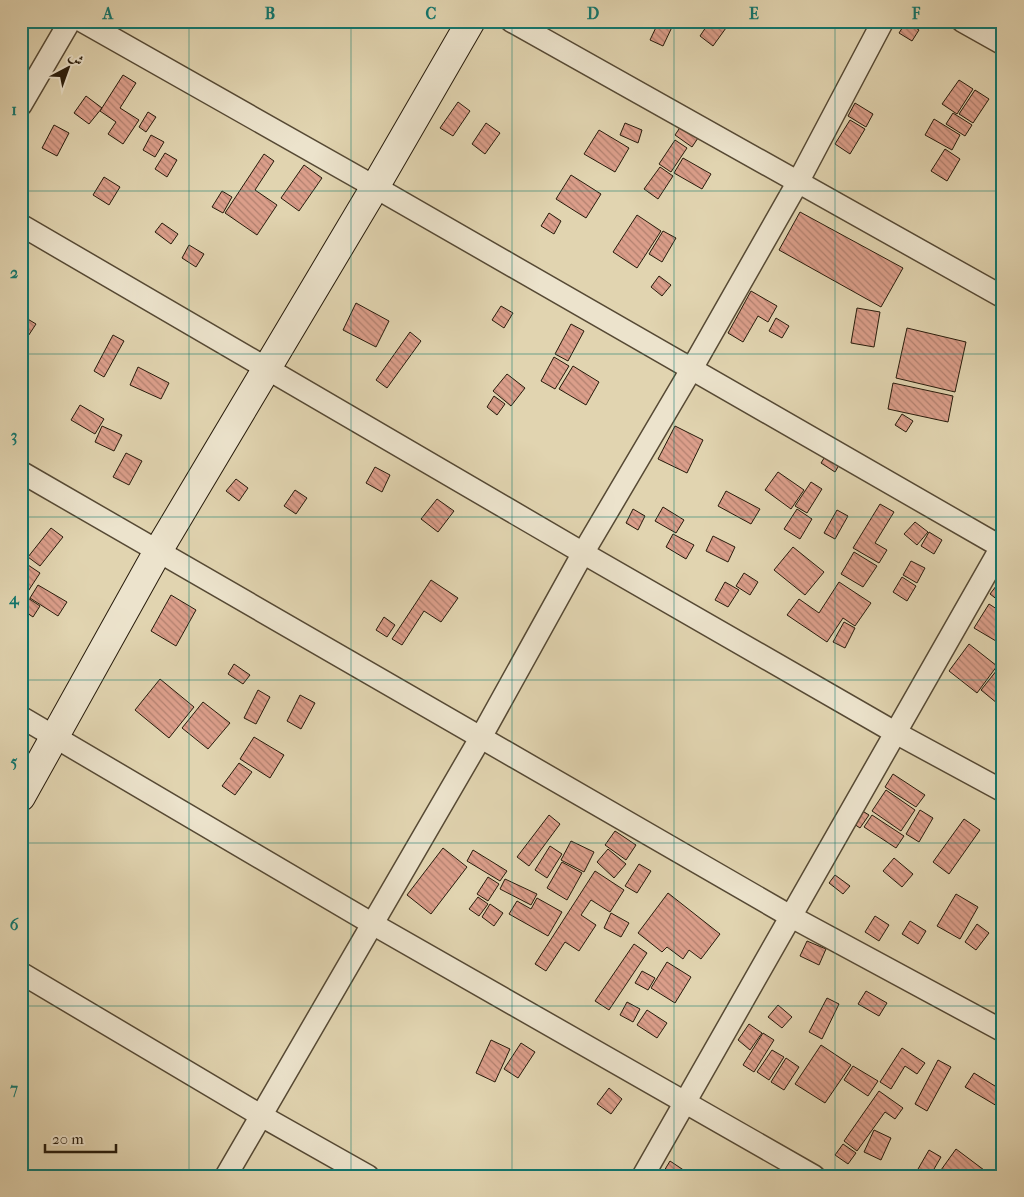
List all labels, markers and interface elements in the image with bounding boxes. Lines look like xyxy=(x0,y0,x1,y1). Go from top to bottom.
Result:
text: A xyxy=(102,4,114,23)
text: B xyxy=(265,4,275,23)
text: C xyxy=(426,4,437,23)
text: D xyxy=(587,4,599,23)
text: E xyxy=(749,4,759,23)
text: F xyxy=(911,4,921,23)
north arrow xyxy=(42,42,92,92)
text: ش xyxy=(65,48,87,70)
text: 1 xyxy=(11,100,17,119)
text: 2 xyxy=(10,263,18,282)
text: 3 xyxy=(11,426,17,446)
text: 4 xyxy=(8,589,20,609)
text: 5 xyxy=(11,752,18,771)
text: 6 xyxy=(10,915,19,934)
text: 7 xyxy=(9,1079,18,1098)
scale bar xyxy=(45,1122,116,1154)
text: 20 m xyxy=(52,1130,84,1148)

